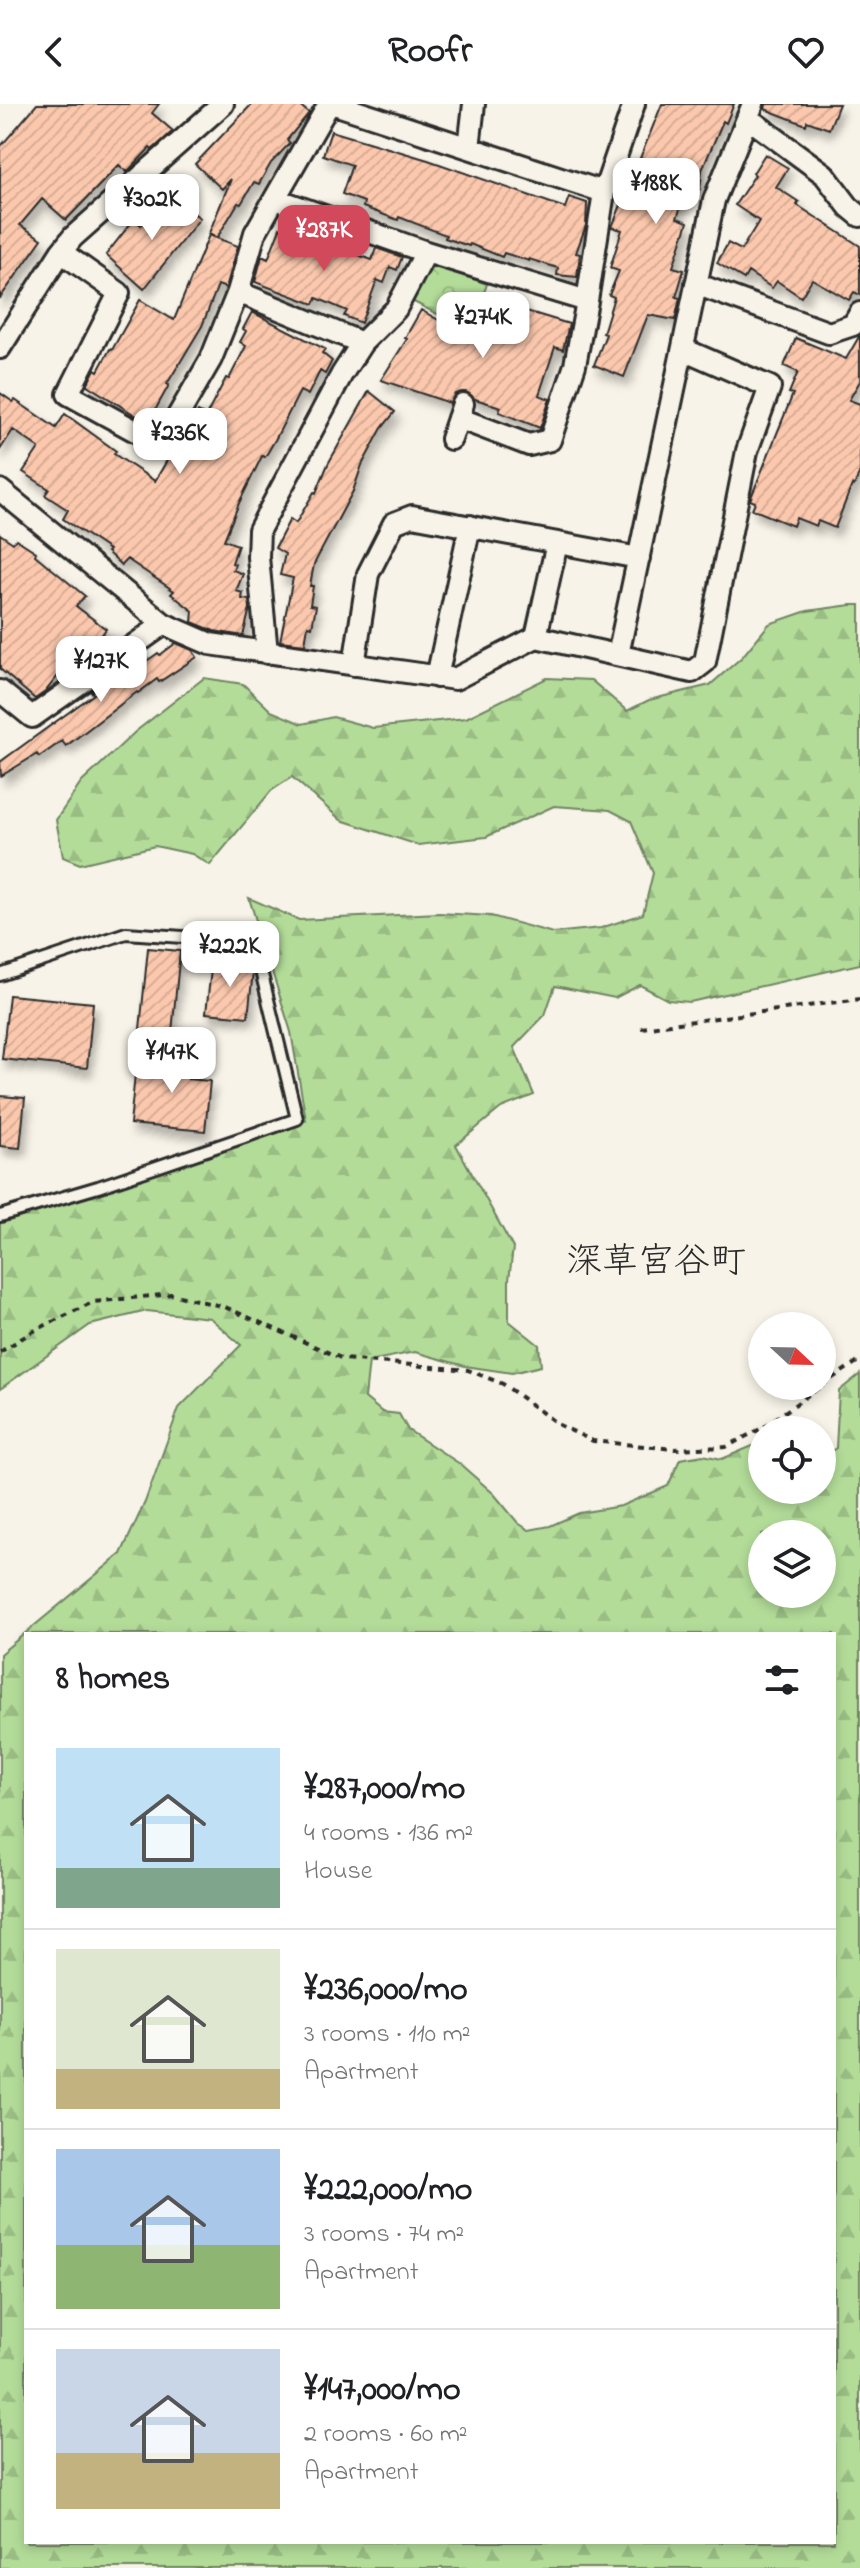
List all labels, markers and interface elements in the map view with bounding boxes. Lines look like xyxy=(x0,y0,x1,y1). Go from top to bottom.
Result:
text: Roofr xyxy=(388,26,472,79)
icon: back xyxy=(32,30,76,74)
icon: heart xyxy=(784,30,828,74)
pin: ¥188K xyxy=(600,158,712,226)
text: ¥188K xyxy=(631,165,681,203)
pin: ¥302K xyxy=(96,174,208,242)
text: ¥302K xyxy=(123,181,181,219)
pin: ¥287K xyxy=(268,205,380,273)
text: ¥287K xyxy=(296,212,352,250)
pin: ¥274K xyxy=(427,292,539,360)
text: ¥274K xyxy=(454,299,512,337)
pin: ¥236K xyxy=(124,408,236,476)
text: ¥236K xyxy=(151,415,209,453)
pin: ¥127K xyxy=(45,636,157,704)
text: ¥127K xyxy=(74,643,128,681)
pin: ¥222K xyxy=(174,921,286,989)
text: ¥222K xyxy=(199,928,261,966)
pin: ¥147K xyxy=(116,1027,228,1095)
text: ¥147K xyxy=(146,1034,198,1072)
district label: 深草宮谷町 xyxy=(566,1237,746,1290)
north arrow xyxy=(748,1312,836,1400)
map controls xyxy=(748,1312,836,1608)
button: locate xyxy=(748,1416,836,1504)
button: layers xyxy=(748,1520,836,1608)
text: 8 homes xyxy=(56,1655,170,1705)
icon: filters xyxy=(760,1658,804,1702)
text: ¥287,000/mo xyxy=(304,1765,465,1815)
icon: home xyxy=(120,1780,216,1876)
text: 4 rooms · 136 m² xyxy=(304,1815,473,1853)
text: House xyxy=(304,1853,372,1891)
text: ¥236,000/mo xyxy=(304,1966,468,2016)
icon: home xyxy=(120,1981,216,2077)
text: 3 rooms · 110 m² xyxy=(304,2016,470,2054)
text: Apartment xyxy=(304,2054,418,2092)
text: ¥222,000/mo xyxy=(304,2166,472,2216)
icon: home xyxy=(120,2181,216,2277)
text: 3 rooms · 74 m² xyxy=(304,2216,464,2254)
text: Apartment xyxy=(304,2254,418,2292)
text: ¥147,000/mo xyxy=(304,2366,461,2416)
icon: home xyxy=(120,2381,216,2477)
text: 2 rooms · 60 m² xyxy=(304,2416,468,2454)
text: Apartment xyxy=(304,2454,418,2492)

